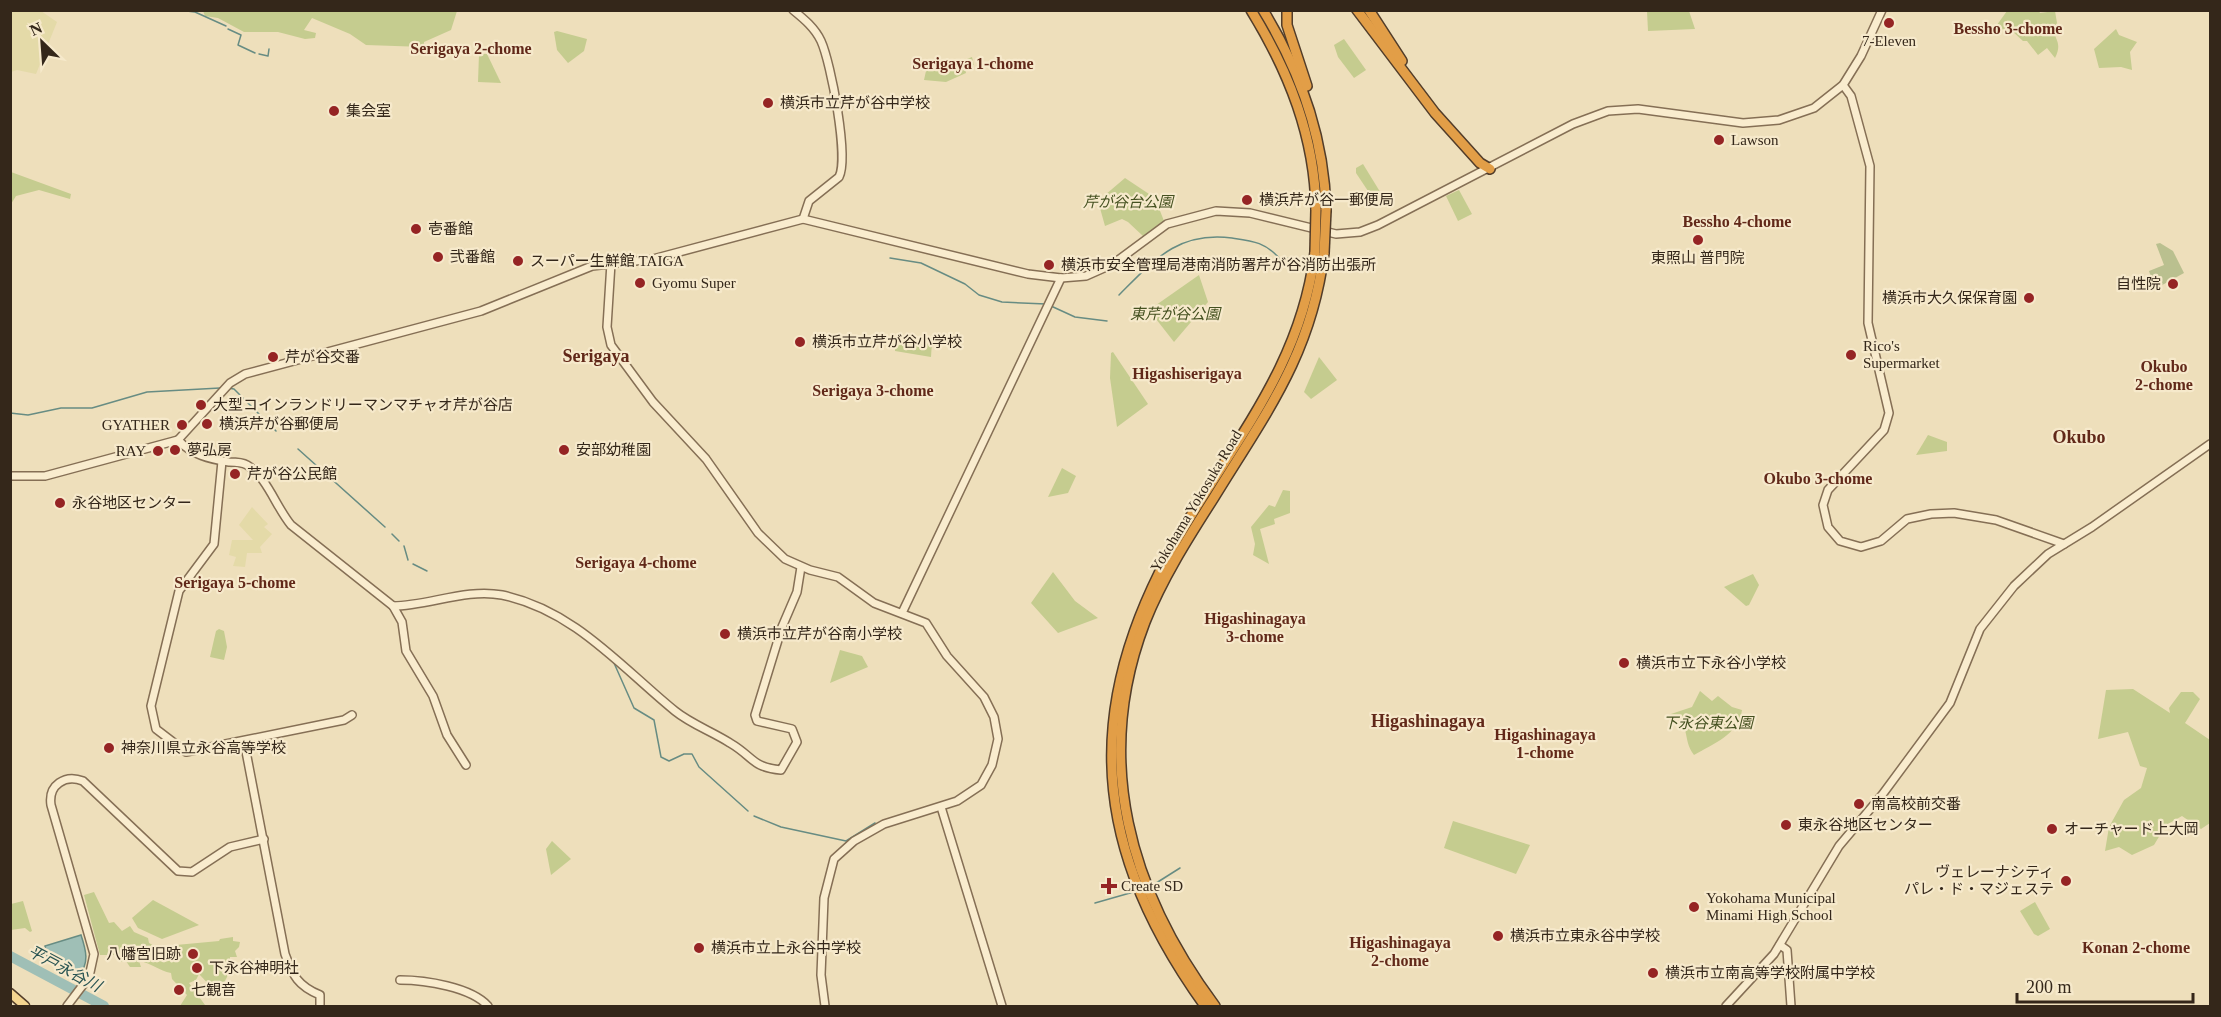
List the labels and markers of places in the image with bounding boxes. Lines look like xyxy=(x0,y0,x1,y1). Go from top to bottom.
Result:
marker: 7-Eleven xyxy=(1882,16,1896,30)
place label: 7-Eleven xyxy=(1862,33,1917,49)
place label: 横浜市立芹が谷中学校 xyxy=(780,95,930,111)
marker: 横浜市立芹が谷中学校 xyxy=(761,96,775,110)
place label: 集会室 xyxy=(346,103,391,119)
marker: 集会室 xyxy=(327,104,341,118)
place label: Lawson xyxy=(1731,132,1779,148)
marker: Lawson xyxy=(1712,133,1726,147)
place label: 横浜芹が谷一郵便局 xyxy=(1259,192,1394,208)
marker: 横浜芹が谷一郵便局 xyxy=(1240,193,1254,207)
place label: 壱番館 xyxy=(428,221,473,237)
marker: 壱番館 xyxy=(409,222,423,236)
marker: 東照山 普門院 xyxy=(1691,233,1705,247)
place label: 弐番館 xyxy=(450,249,495,265)
marker: 弐番館 xyxy=(431,250,445,264)
place label: 東照山 普門院 xyxy=(1651,250,1745,266)
place label: スーパー生鮮館 TAIGA xyxy=(530,253,684,269)
marker: スーパー生鮮館 TAIGA xyxy=(511,254,525,268)
place label: 横浜市安全管理局港南消防署芹が谷消防出張所 xyxy=(1061,257,1376,273)
marker: 横浜市安全管理局港南消防署芹が谷消防出張所 xyxy=(1042,258,1056,272)
place label: Gyomu Super xyxy=(652,275,736,291)
marker: Gyomu Super xyxy=(633,276,647,290)
place label: 自性院 xyxy=(2116,276,2161,292)
marker: 自性院 xyxy=(2166,277,2180,291)
place label: 横浜市大久保保育園 xyxy=(1882,290,2017,306)
marker: 横浜市大久保保育園 xyxy=(2022,291,2036,305)
place label: 横浜市立芹が谷小学校 xyxy=(812,334,962,350)
marker: 横浜市立芹が谷小学校 xyxy=(793,335,807,349)
place label: Rico's Supermarket xyxy=(1863,338,1940,371)
marker: Rico's Supermarket xyxy=(1844,348,1858,362)
place label: 芹が谷交番 xyxy=(285,349,360,365)
marker: 芹が谷交番 xyxy=(266,350,280,364)
place label: 大型コインランドリーマンマチャオ芹が谷店 xyxy=(213,397,513,413)
marker: 大型コインランドリーマンマチャオ芹が谷店 xyxy=(194,398,208,412)
place label: 横浜芹が谷郵便局 xyxy=(219,416,339,432)
place label: GYATHER xyxy=(102,417,170,433)
marker: 横浜芹が谷郵便局 xyxy=(200,417,214,431)
marker: GYATHER xyxy=(175,418,189,432)
place label: 夢弘房 xyxy=(187,442,232,458)
place label: 安部幼稚園 xyxy=(576,442,651,458)
place label: RAY xyxy=(116,443,146,459)
marker: 夢弘房 xyxy=(168,443,182,457)
marker: 安部幼稚園 xyxy=(557,443,571,457)
marker: RAY xyxy=(151,444,165,458)
place label: 芹が谷公民館 xyxy=(247,466,337,482)
marker: 芹が谷公民館 xyxy=(228,467,242,481)
place label: 永谷地区センター xyxy=(72,495,192,511)
marker: 永谷地区センター xyxy=(53,496,67,510)
place label: 横浜市立芹が谷南小学校 xyxy=(737,626,902,642)
marker: 横浜市立芹が谷南小学校 xyxy=(718,627,732,641)
place label: 横浜市立下永谷小学校 xyxy=(1636,655,1786,671)
marker: 横浜市立下永谷小学校 xyxy=(1617,656,1631,670)
place label: 神奈川県立永谷高等学校 xyxy=(121,740,286,756)
marker: 神奈川県立永谷高等学校 xyxy=(102,741,116,755)
place label: 南高校前交番 xyxy=(1871,796,1961,812)
marker: 南高校前交番 xyxy=(1852,797,1866,811)
place label: 東永谷地区センター xyxy=(1798,817,1933,833)
marker: 東永谷地区センター xyxy=(1779,818,1793,832)
place label: オーチャード上大岡 xyxy=(2064,821,2199,837)
marker: オーチャード上大岡 xyxy=(2045,822,2059,836)
place label: ヴェレーナシティ パレ・ド・マジェステ xyxy=(1904,864,2054,897)
marker: ヴェレーナシティ パレ・ド・マジェステ xyxy=(2059,874,2073,888)
place label: Create SD xyxy=(1121,878,1183,894)
marker: Create SD xyxy=(1102,879,1116,893)
place label: Yokohama Municipal Minami High School xyxy=(1706,890,1836,923)
marker: Yokohama Municipal Minami High School xyxy=(1687,900,1701,914)
place label: 横浜市立東永谷中学校 xyxy=(1510,928,1660,944)
marker: 横浜市立東永谷中学校 xyxy=(1491,929,1505,943)
place label: 横浜市立上永谷中学校 xyxy=(711,940,861,956)
marker: 横浜市立上永谷中学校 xyxy=(692,941,706,955)
place label: 八幡宮旧跡 xyxy=(106,946,181,962)
marker: 八幡宮旧跡 xyxy=(186,947,200,961)
place label: 下永谷神明社 xyxy=(209,960,299,976)
marker: 下永谷神明社 xyxy=(190,961,204,975)
place label: 横浜市立南高等学校附属中学校 xyxy=(1665,964,1875,981)
marker: 横浜市立南高等学校附属中学校 xyxy=(1646,966,1660,980)
place label: 七観音 xyxy=(191,982,236,998)
marker: 七観音 xyxy=(172,983,186,997)

